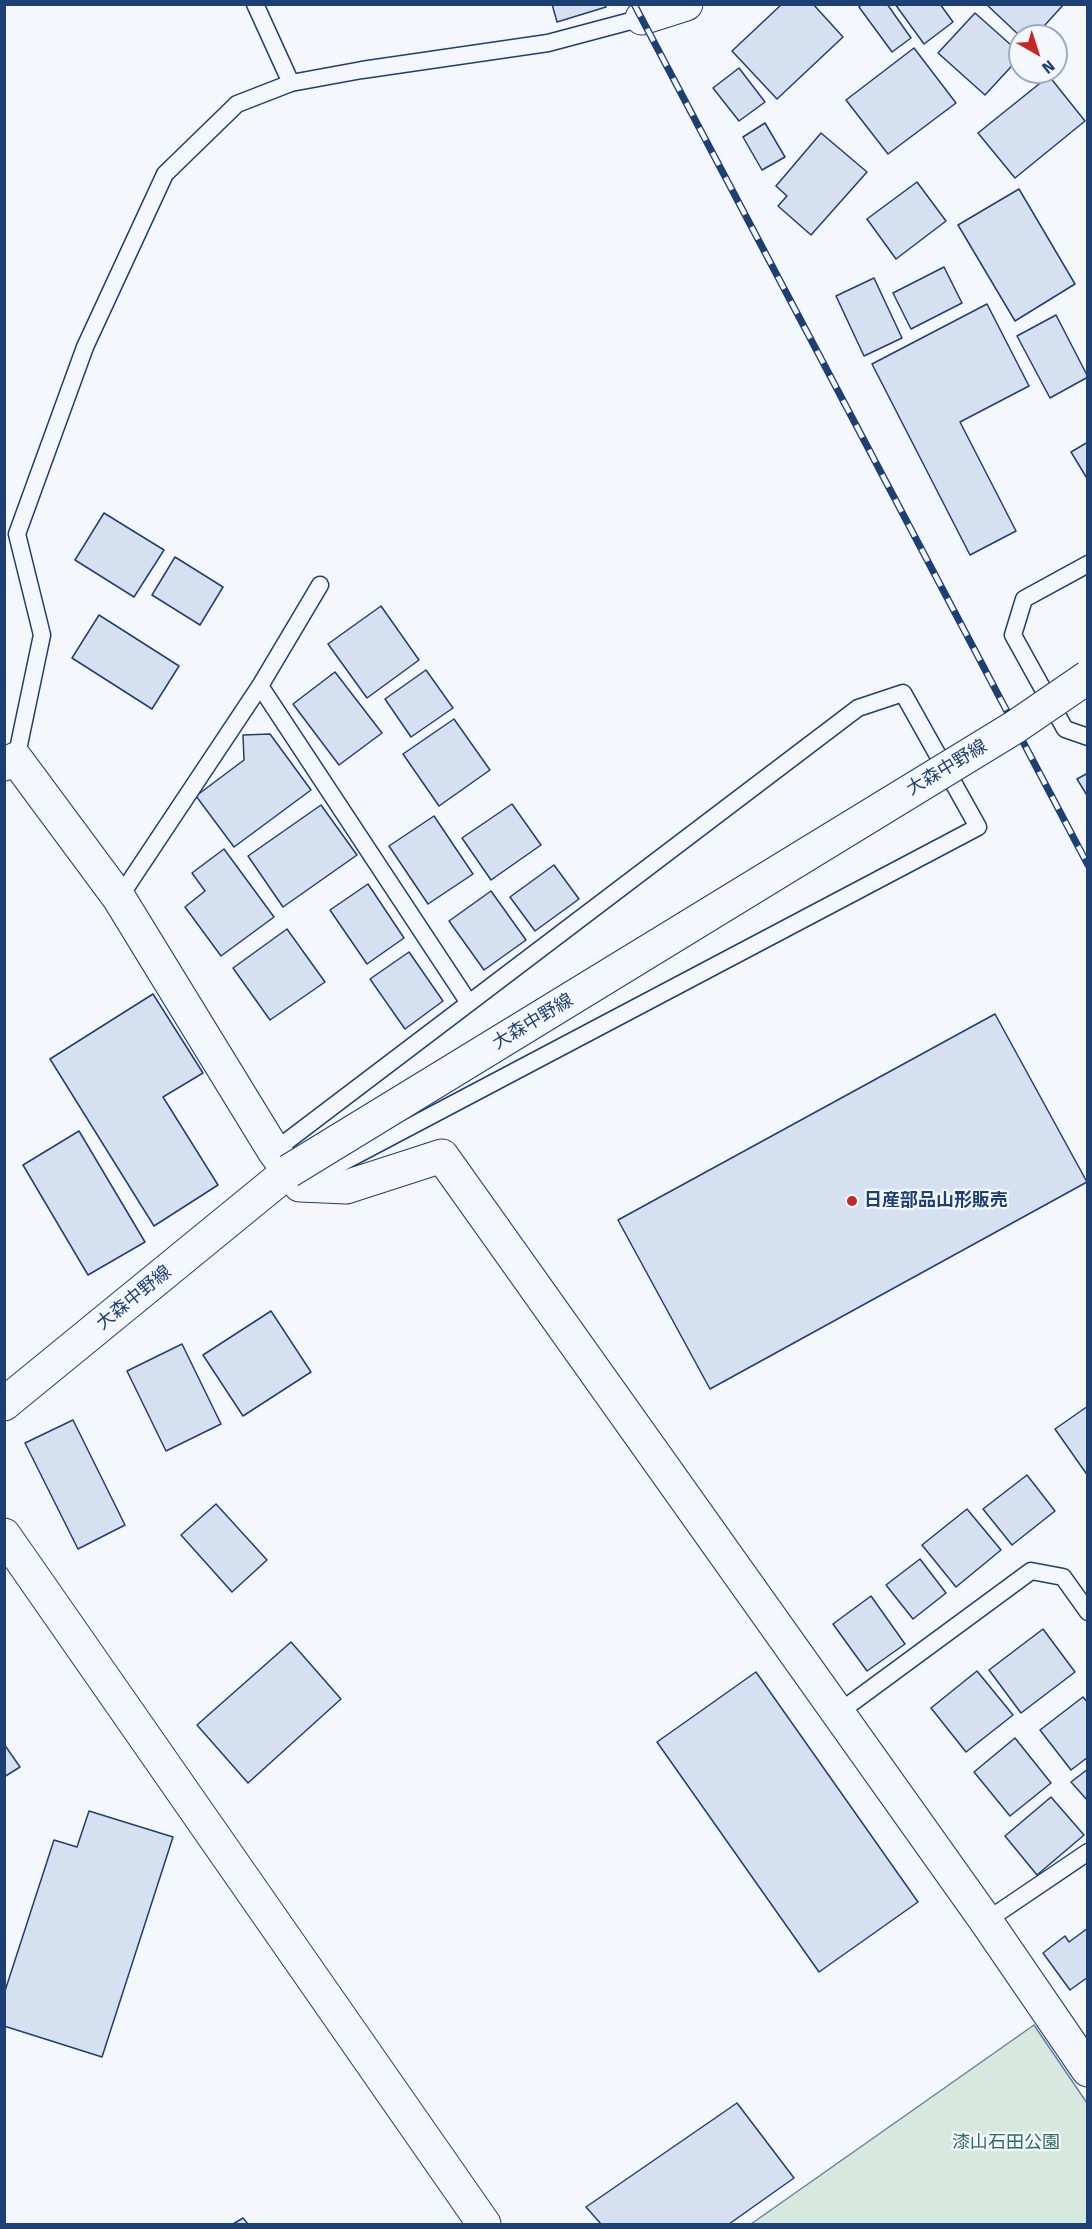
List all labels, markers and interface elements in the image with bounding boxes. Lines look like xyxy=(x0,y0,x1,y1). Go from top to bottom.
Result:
north arrow xyxy=(1008,24,1068,84)
text: N xyxy=(1038,56,1058,78)
street label: 大森中野線 xyxy=(903,736,991,800)
street label: 大森中野線 xyxy=(489,990,577,1054)
place label: 日産部品山形販売 xyxy=(864,1190,1008,1212)
marker: 日産部品山形販売 xyxy=(845,1194,859,1208)
street label: 大森中野線 xyxy=(92,1261,176,1335)
park label: 漆山石田公園 xyxy=(952,2132,1060,2154)

